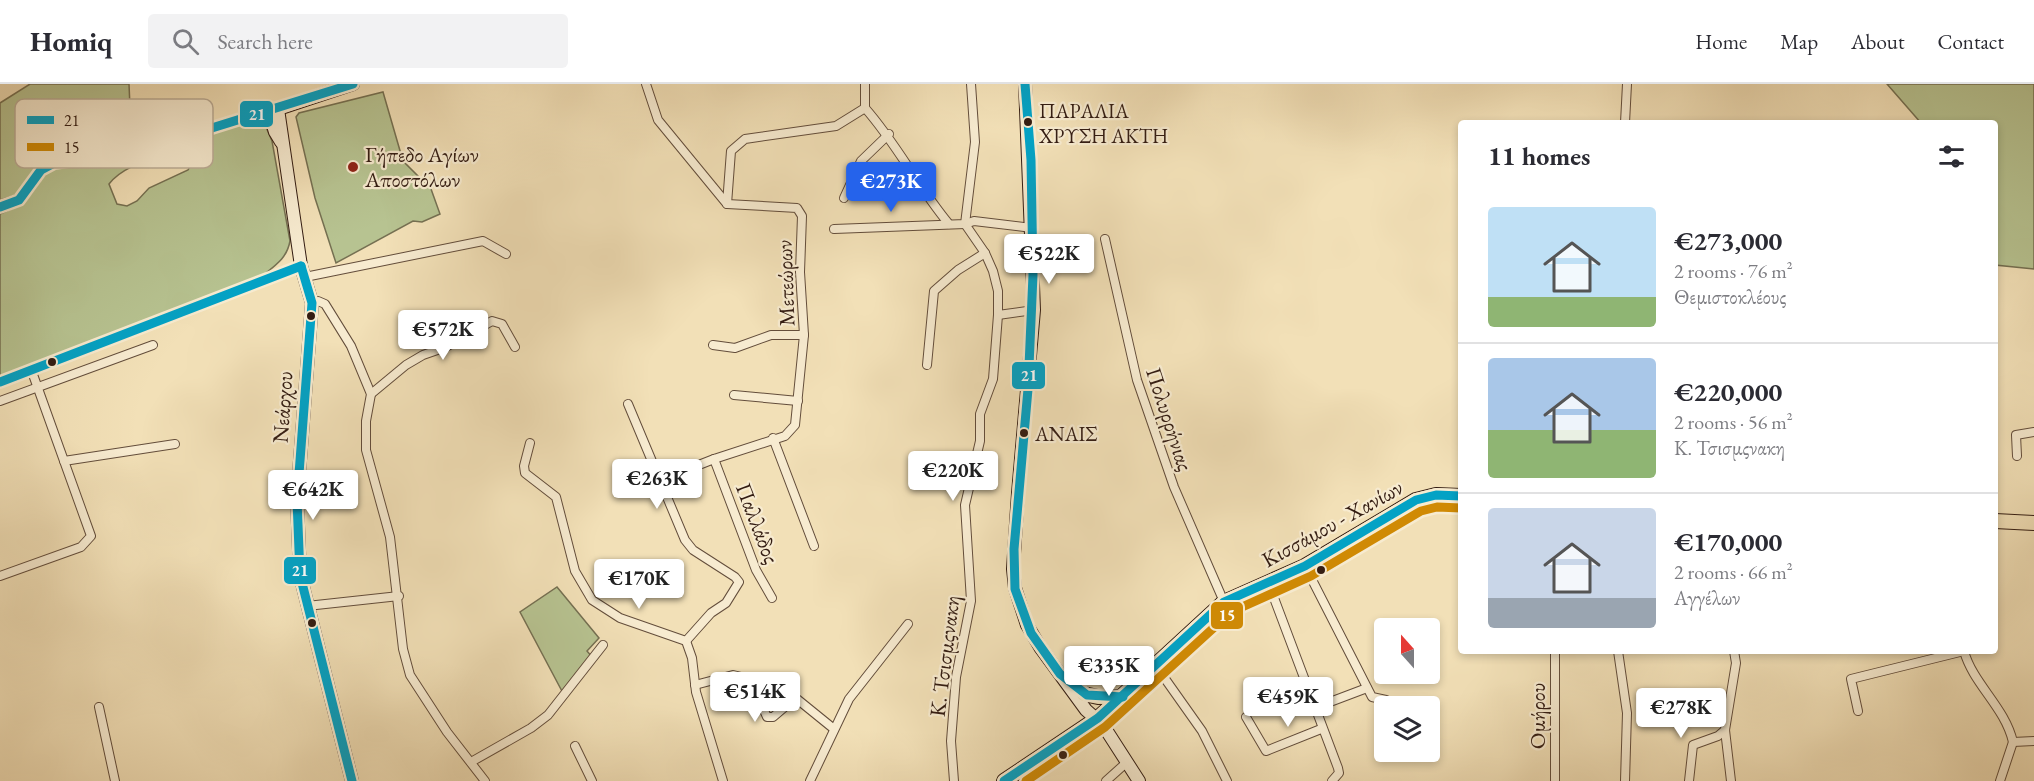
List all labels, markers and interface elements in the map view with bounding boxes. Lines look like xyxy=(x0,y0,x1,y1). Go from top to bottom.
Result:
search box xyxy=(148,14,568,68)
text: Homiq xyxy=(30,23,112,59)
icon: search xyxy=(169,25,202,58)
text: Search here xyxy=(217,27,313,56)
text: Home xyxy=(1695,28,1747,55)
text: Map xyxy=(1780,28,1818,55)
text: About xyxy=(1851,28,1904,55)
text: Contact xyxy=(1937,28,2004,55)
place label: ΠΑΡΑΛΙΑ ΧΡΥΣΗ ΑΚΤΗ xyxy=(1038,98,1168,149)
legend xyxy=(15,99,213,168)
line badge: 21 xyxy=(239,100,274,128)
text: 21 xyxy=(249,104,265,125)
text: 21 xyxy=(64,110,79,131)
marker: ΠΑΡΑΛΙΑ ΧΡΥΣΗ ΑΚΤΗ xyxy=(1022,116,1034,128)
text: 15 xyxy=(64,137,79,158)
text: 11 homes xyxy=(1488,139,1590,173)
place label: Γήπεδο Αγίων Αποστόλων xyxy=(364,140,479,194)
icon: filters xyxy=(1935,140,1968,173)
marker: Γήπεδο Αγίων Αποστόλων xyxy=(346,160,360,174)
pin: €273K xyxy=(849,162,933,213)
text: €273K xyxy=(860,168,922,194)
text: €273,000 xyxy=(1674,224,1782,258)
icon: home xyxy=(1536,231,1608,303)
pin: €522K xyxy=(1007,234,1091,285)
street label: Μετεώρων xyxy=(769,239,802,327)
text: €522K xyxy=(1018,240,1080,266)
text: 2 rooms · 76 m² xyxy=(1674,258,1793,284)
text: Θεμιστοκλέους xyxy=(1674,284,1786,310)
unlabelled marker xyxy=(305,310,317,322)
pin: €572K xyxy=(401,310,485,361)
text: €572K xyxy=(412,316,474,342)
unlabelled marker xyxy=(46,356,58,368)
line badge: 21 xyxy=(1011,361,1046,390)
street label: Πολυρρήνιας xyxy=(1139,364,1200,475)
text: 21 xyxy=(1021,365,1037,386)
street label: Νεάρχου xyxy=(266,370,299,444)
text: €220,000 xyxy=(1674,375,1782,409)
icon: home xyxy=(1536,382,1608,454)
text: 2 rooms · 56 m² xyxy=(1674,409,1793,435)
place label: ΑΝΑΙΣ xyxy=(1034,421,1097,447)
marker: ΑΝΑΙΣ xyxy=(1018,427,1030,439)
text: Κ. Τσισμςνακη xyxy=(1674,435,1785,461)
pin: €220K xyxy=(911,451,995,502)
text: €220K xyxy=(922,457,984,483)
pin: €263K xyxy=(615,459,699,510)
text: €263K xyxy=(626,465,688,491)
pin: €642K xyxy=(271,470,355,521)
street label: Κισσάμου - Χανίων xyxy=(1257,473,1408,574)
text: €642K xyxy=(282,476,344,502)
street label: Παλλάδος xyxy=(729,479,786,568)
text: €170,000 xyxy=(1674,525,1782,559)
icon: home xyxy=(1536,532,1608,604)
line badge: 21 xyxy=(283,556,317,585)
pin: €170K xyxy=(597,559,681,610)
text: 2 rooms · 66 m² xyxy=(1674,559,1793,585)
text: 21 xyxy=(292,560,308,581)
unlabelled marker xyxy=(1315,564,1327,576)
text: €170K xyxy=(608,565,670,591)
text: Αγγέλων xyxy=(1674,585,1740,611)
street label: Κ. Τσισμςνακη xyxy=(923,594,966,718)
line badge: 15 xyxy=(1210,601,1244,630)
text: 15 xyxy=(1219,605,1235,626)
unlabelled marker xyxy=(306,617,318,629)
north arrow xyxy=(1374,618,1440,684)
map controls xyxy=(1374,618,1440,762)
pin: €335K xyxy=(1067,646,1151,697)
text: €335K xyxy=(1078,652,1140,678)
pin: €514K xyxy=(713,672,797,723)
pin: €459K xyxy=(1246,677,1330,728)
text: €514K xyxy=(724,678,786,704)
text: €459K xyxy=(1257,683,1319,709)
street label: Ομήρου xyxy=(1523,683,1552,749)
pin: €278K xyxy=(1639,688,1723,739)
text: €278K xyxy=(1650,694,1712,720)
button: layers xyxy=(1374,696,1440,762)
unlabelled marker xyxy=(1057,749,1069,761)

